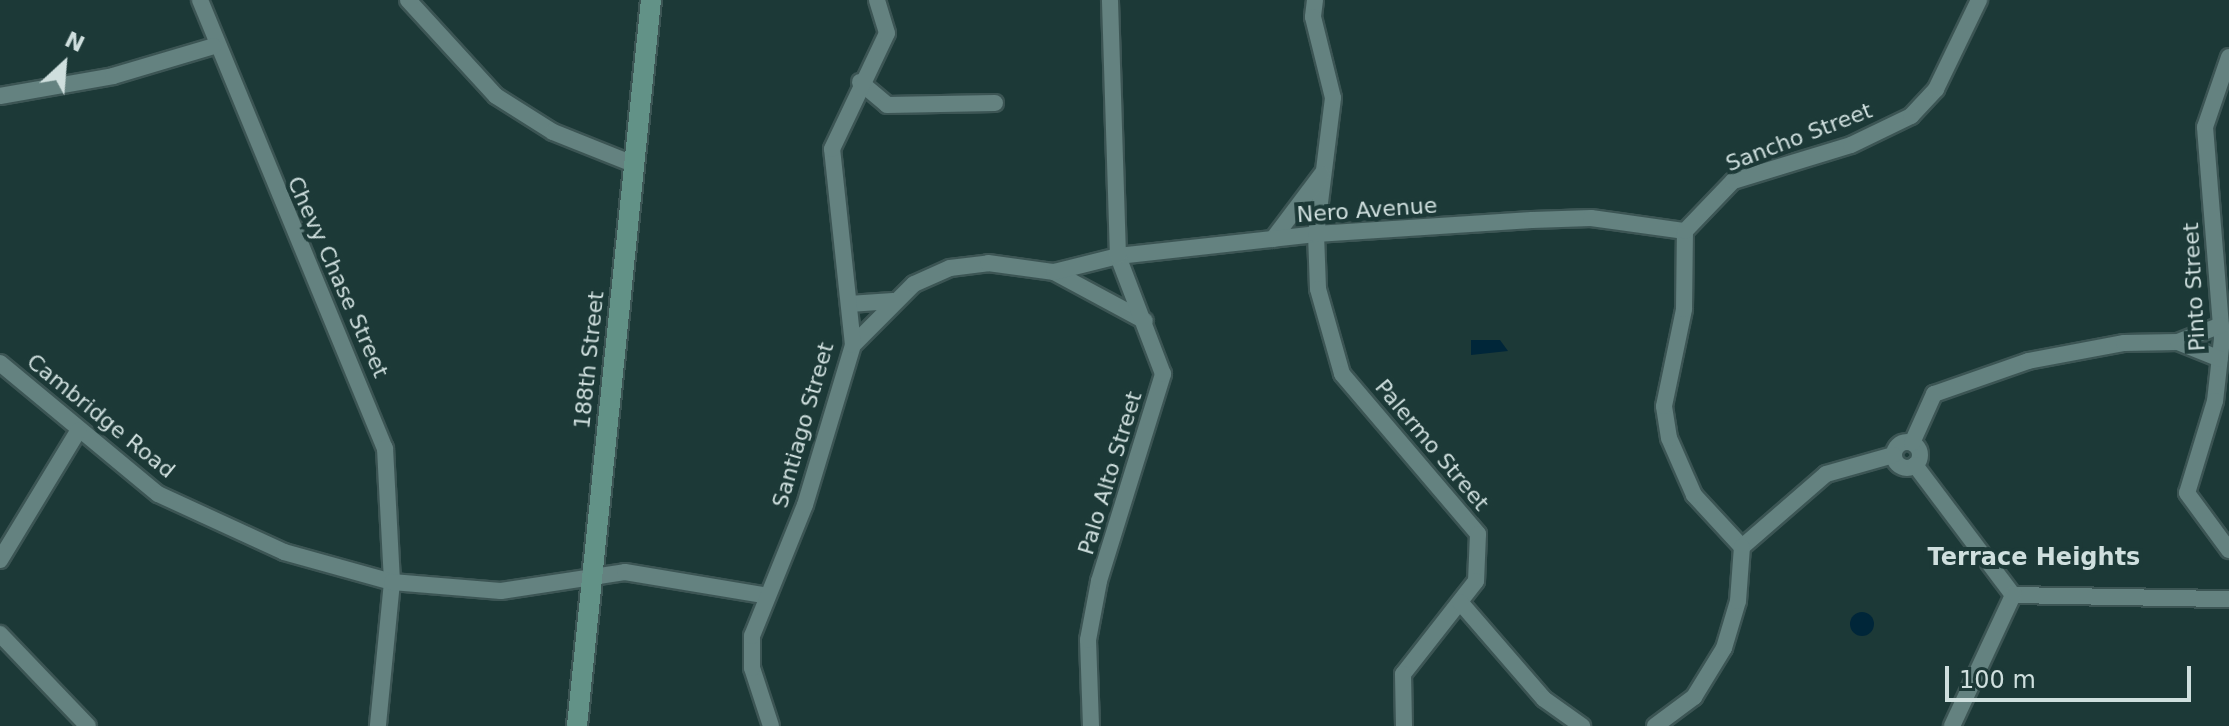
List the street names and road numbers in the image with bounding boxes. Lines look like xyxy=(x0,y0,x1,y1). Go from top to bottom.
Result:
street label: Sancho Street xyxy=(1722,97,1876,177)
street label: Chevy Chase Street xyxy=(282,172,394,382)
street label: Nero Avenue xyxy=(1296,192,1438,228)
street label: Pinto Street xyxy=(2177,222,2211,352)
street label: 188th Street xyxy=(569,290,609,430)
street label: Santiago Street xyxy=(767,339,839,511)
street label: Cambridge Road xyxy=(22,348,180,484)
street label: Palermo Street xyxy=(1370,374,1494,516)
street label: Palo Alto Street xyxy=(1073,388,1147,558)

